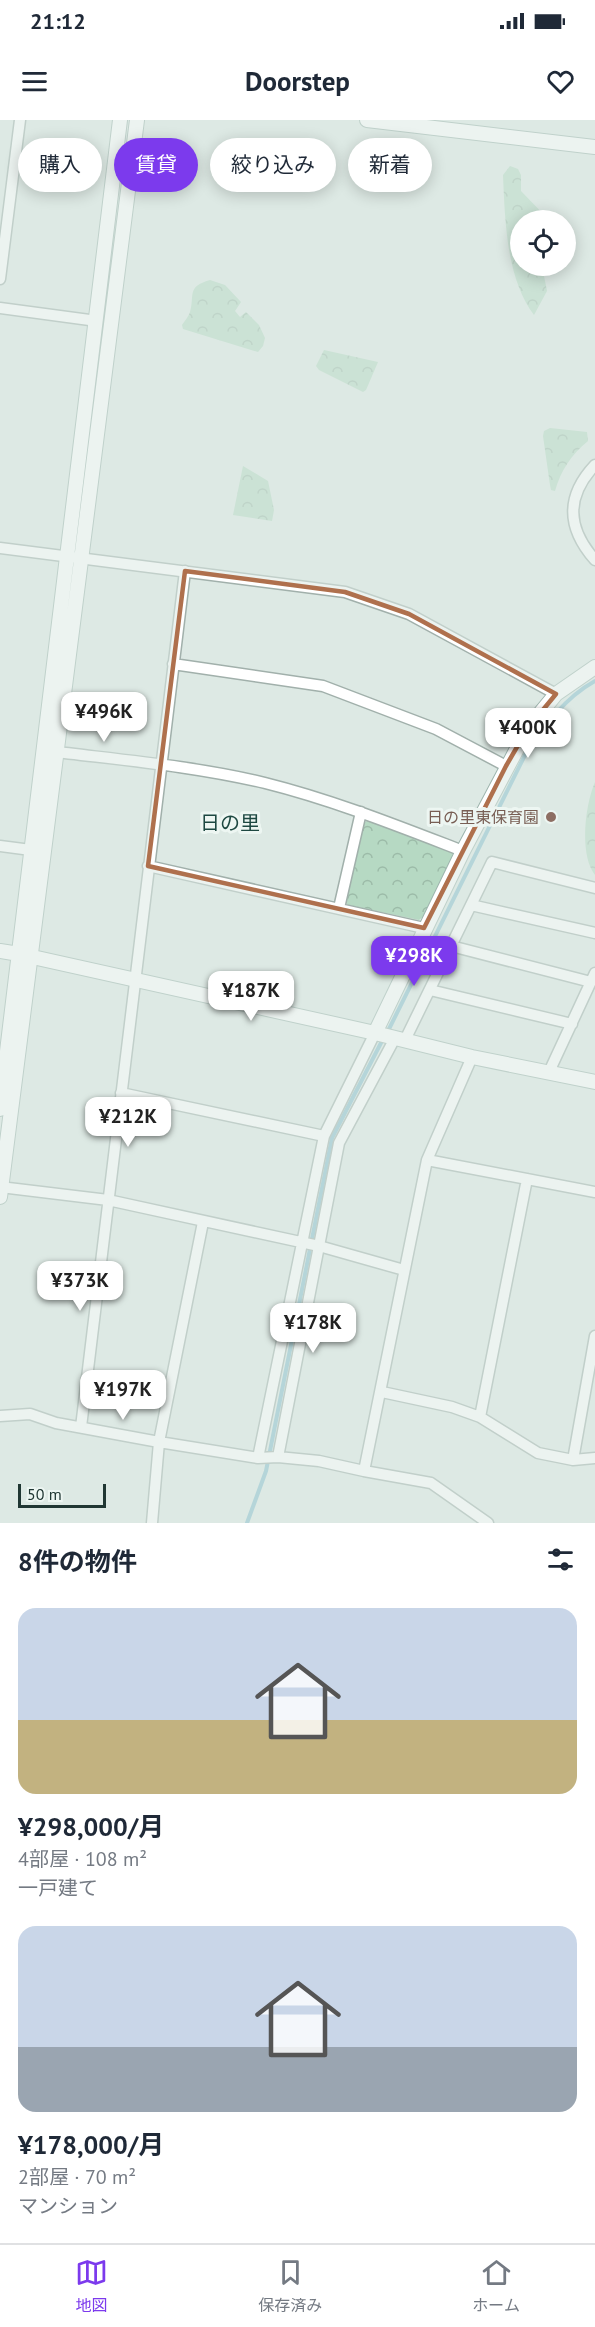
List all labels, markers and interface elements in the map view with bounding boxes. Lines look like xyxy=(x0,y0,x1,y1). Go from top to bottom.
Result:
text: 21:12 xyxy=(30,7,86,35)
text: Doorstep xyxy=(245,64,350,98)
icon: menu xyxy=(18,65,51,98)
icon: heart xyxy=(544,65,577,98)
chip: 購入 xyxy=(18,138,102,192)
chip: 賃貸 xyxy=(114,138,198,192)
chip: 絞り込み xyxy=(210,138,336,192)
chip: 新着 xyxy=(348,138,432,192)
map controls xyxy=(510,210,576,276)
button: locate xyxy=(510,210,576,276)
pin: ¥496K xyxy=(62,692,146,743)
text: ¥496K xyxy=(75,698,133,724)
pin: ¥400K xyxy=(486,708,570,759)
text: ¥400K xyxy=(499,714,557,740)
place label: 日の里東保育園 xyxy=(427,807,539,827)
district label: 日の里 xyxy=(200,810,260,836)
marker: 日の里東保育園 xyxy=(544,810,558,824)
pin: ¥298K xyxy=(372,936,456,987)
text: ¥298K xyxy=(385,942,443,968)
pin: ¥187K xyxy=(209,971,293,1022)
text: ¥187K xyxy=(222,977,280,1003)
pin: ¥212K xyxy=(86,1097,170,1148)
text: ¥212K xyxy=(99,1103,157,1129)
pin: ¥373K xyxy=(38,1261,122,1312)
text: ¥373K xyxy=(51,1267,109,1293)
pin: ¥178K xyxy=(271,1303,355,1354)
text: ¥178K xyxy=(284,1309,342,1335)
pin: ¥197K xyxy=(81,1370,165,1421)
text: ¥197K xyxy=(94,1376,152,1402)
scale bar xyxy=(18,1481,106,1508)
text: 50 m xyxy=(27,1484,62,1504)
icon: filters xyxy=(544,1543,577,1576)
text: 8件の物件 xyxy=(18,1545,137,1578)
icon: home xyxy=(244,1647,352,1755)
text: ¥298,000/月 xyxy=(18,1810,164,1843)
text: 4部屋 · 108 m² xyxy=(18,1846,147,1872)
text: 一戸建て xyxy=(18,1875,98,1901)
icon: home xyxy=(244,1965,352,2073)
text: ¥178,000/月 xyxy=(18,2128,164,2161)
text: 2部屋 · 70 m² xyxy=(18,2164,136,2190)
text: マンション xyxy=(18,2193,118,2219)
tab: 地図 xyxy=(75,2256,108,2316)
tab: 保存済み xyxy=(258,2256,322,2316)
tab: ホーム xyxy=(472,2256,520,2316)

